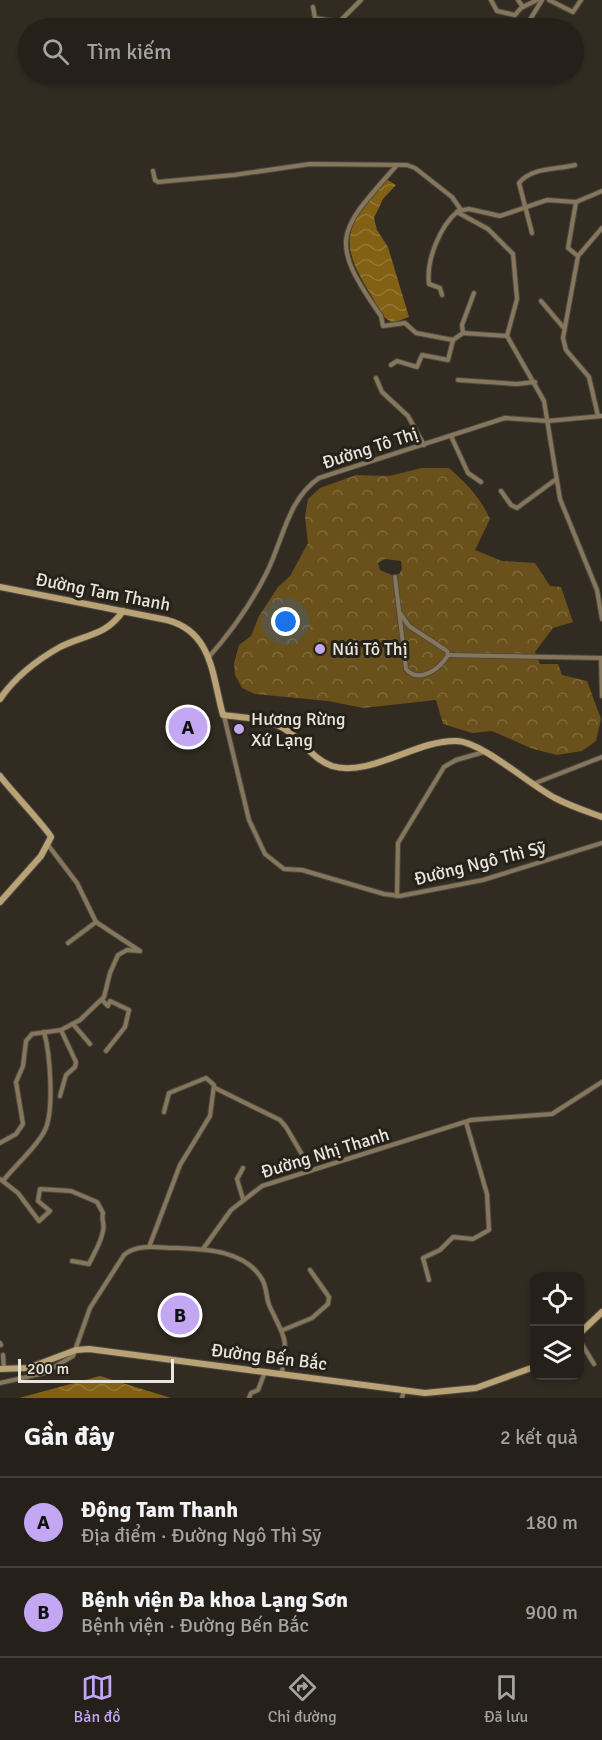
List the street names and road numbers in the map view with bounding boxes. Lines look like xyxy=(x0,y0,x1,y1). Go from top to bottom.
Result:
street label: Đường Tô Thị xyxy=(319,422,421,474)
street label: Đường Tam Thanh xyxy=(34,568,172,616)
street label: Đường Ngô Thì Sỹ xyxy=(412,836,549,890)
street label: Đường Nhị Thanh xyxy=(258,1123,392,1183)
street label: Đường Bến Bắc xyxy=(210,1339,328,1375)

